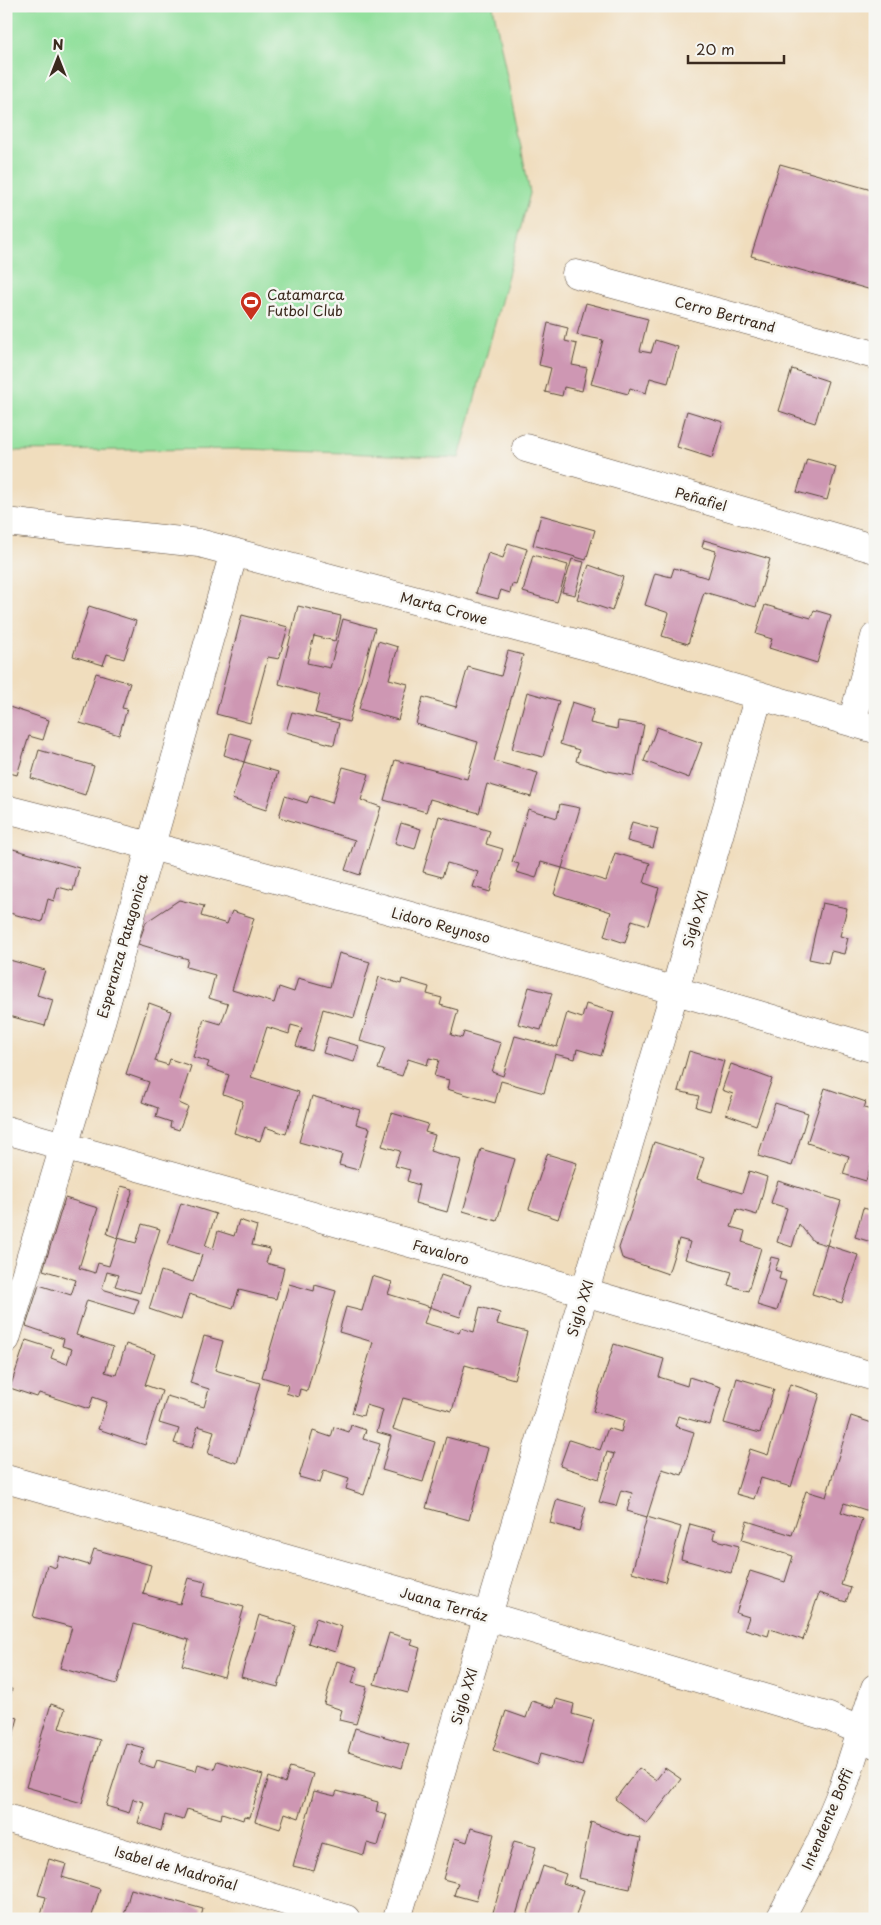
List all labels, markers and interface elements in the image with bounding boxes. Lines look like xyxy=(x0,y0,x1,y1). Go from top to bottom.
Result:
north arrow xyxy=(32,32,82,82)
scale bar xyxy=(688,32,785,64)
text: N xyxy=(52,34,64,55)
text: 20 m xyxy=(696,37,735,60)
place label: Catamarca Futbol Club xyxy=(267,284,345,321)
sports icon: Catamarca Futbol Club xyxy=(239,290,263,321)
street label: Cerro Bertrand xyxy=(672,290,778,338)
street label: Peñafiel xyxy=(673,482,729,516)
street label: Marta Crowe xyxy=(398,586,490,630)
street label: Esperanza Patagonica xyxy=(91,871,153,1021)
street label: Siglo XXI xyxy=(677,888,713,950)
street label: Lidoro Reynoso xyxy=(389,902,493,948)
street label: Favaloro xyxy=(410,1234,472,1270)
street label: Siglo XXI xyxy=(561,1277,599,1339)
street label: Juana Terráz xyxy=(398,1581,491,1627)
street label: Siglo XXI xyxy=(445,1665,483,1727)
street label: Intendente Boffi xyxy=(796,1765,858,1873)
street label: Isabel de Madroñal xyxy=(112,1840,240,1896)

